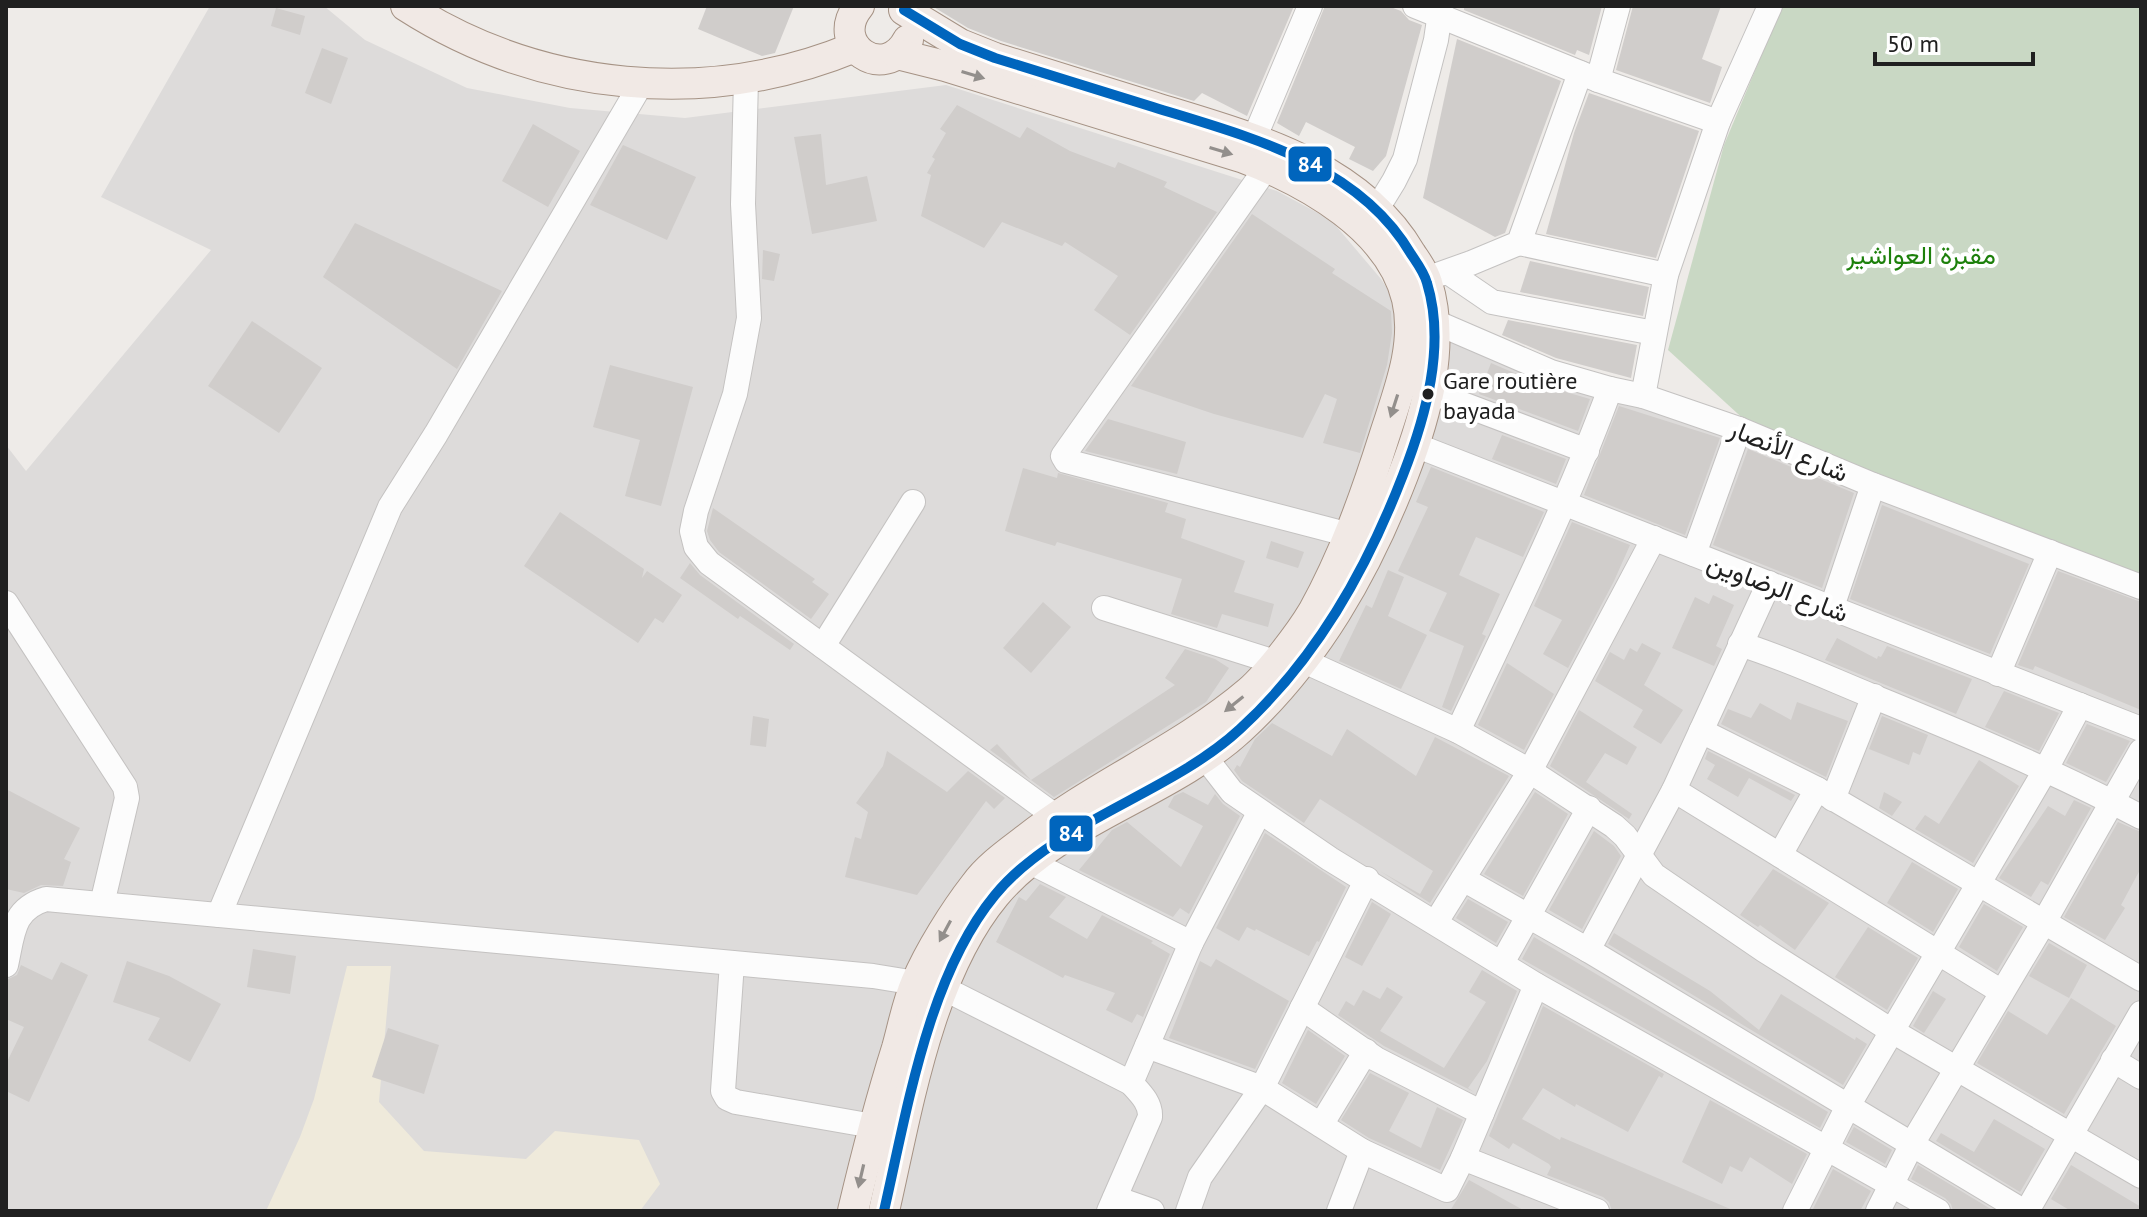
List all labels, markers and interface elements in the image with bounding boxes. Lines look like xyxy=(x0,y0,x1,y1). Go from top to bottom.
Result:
scale bar xyxy=(1875,16,2033,66)
text: 50 m xyxy=(1887,28,1939,59)
one-way arrow xyxy=(961,69,985,81)
one-way arrow xyxy=(1209,145,1233,158)
line badge: 84 xyxy=(1287,145,1333,183)
text: 84 xyxy=(1298,150,1323,178)
park label: مقبرة العواشير xyxy=(1845,238,1996,271)
place label: Gare routière bayada xyxy=(1443,365,1577,426)
marker: Gare routière bayada xyxy=(1420,386,1436,402)
one-way arrow xyxy=(1387,394,1400,418)
street label: شارع الأنصار xyxy=(1723,411,1853,491)
street label: شارع الرضاوين xyxy=(1702,545,1853,631)
one-way arrow xyxy=(1224,695,1244,711)
line badge: 84 xyxy=(1048,814,1094,853)
text: 84 xyxy=(1059,819,1084,847)
one-way arrow xyxy=(938,919,952,942)
one-way arrow xyxy=(854,1163,867,1188)

